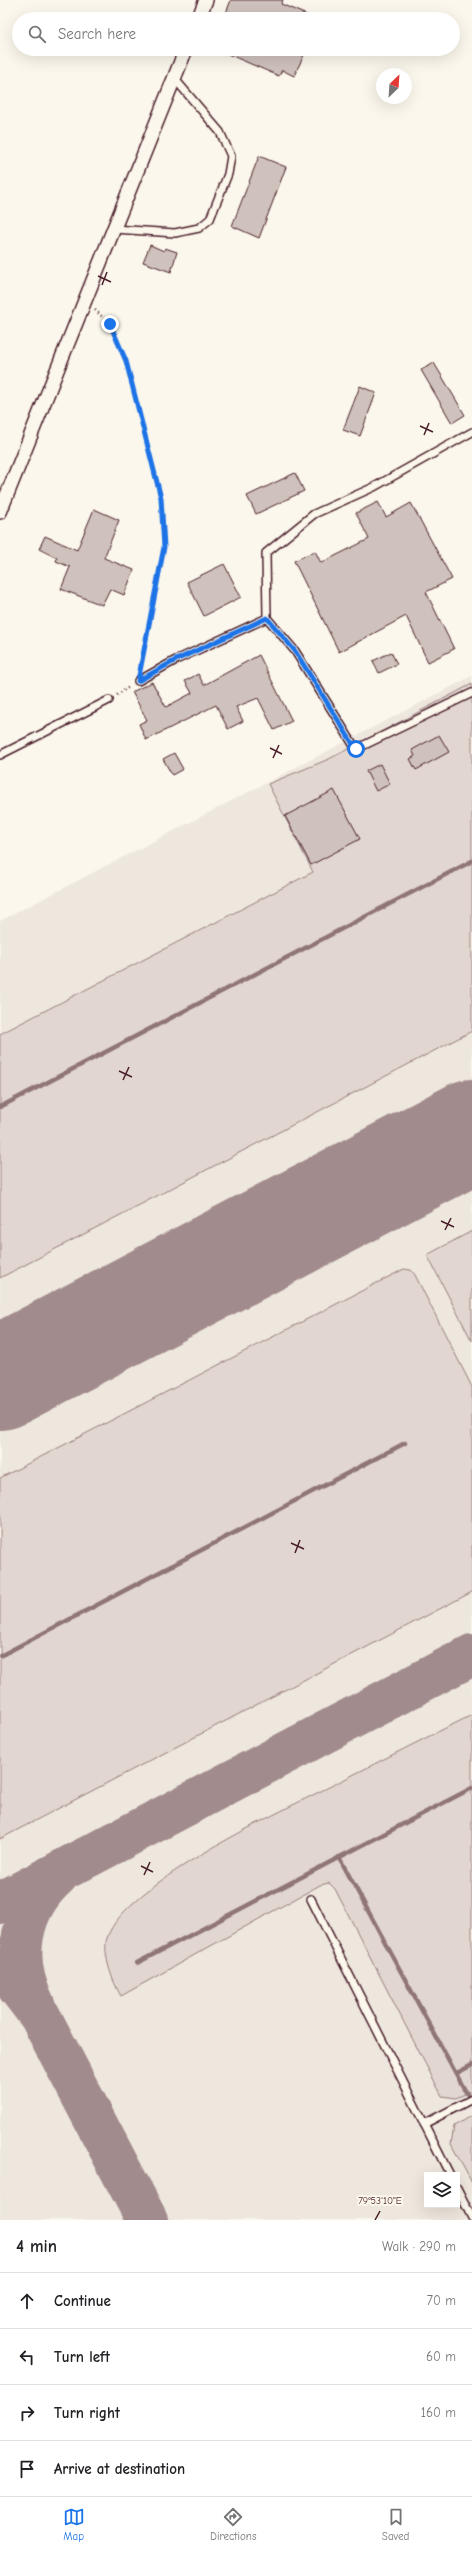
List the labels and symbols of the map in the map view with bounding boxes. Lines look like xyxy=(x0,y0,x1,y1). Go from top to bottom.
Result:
north arrow xyxy=(376,68,412,104)
route end xyxy=(101,315,119,333)
route start xyxy=(347,740,365,758)
text: 79°53'10"E xyxy=(358,2195,402,2207)

